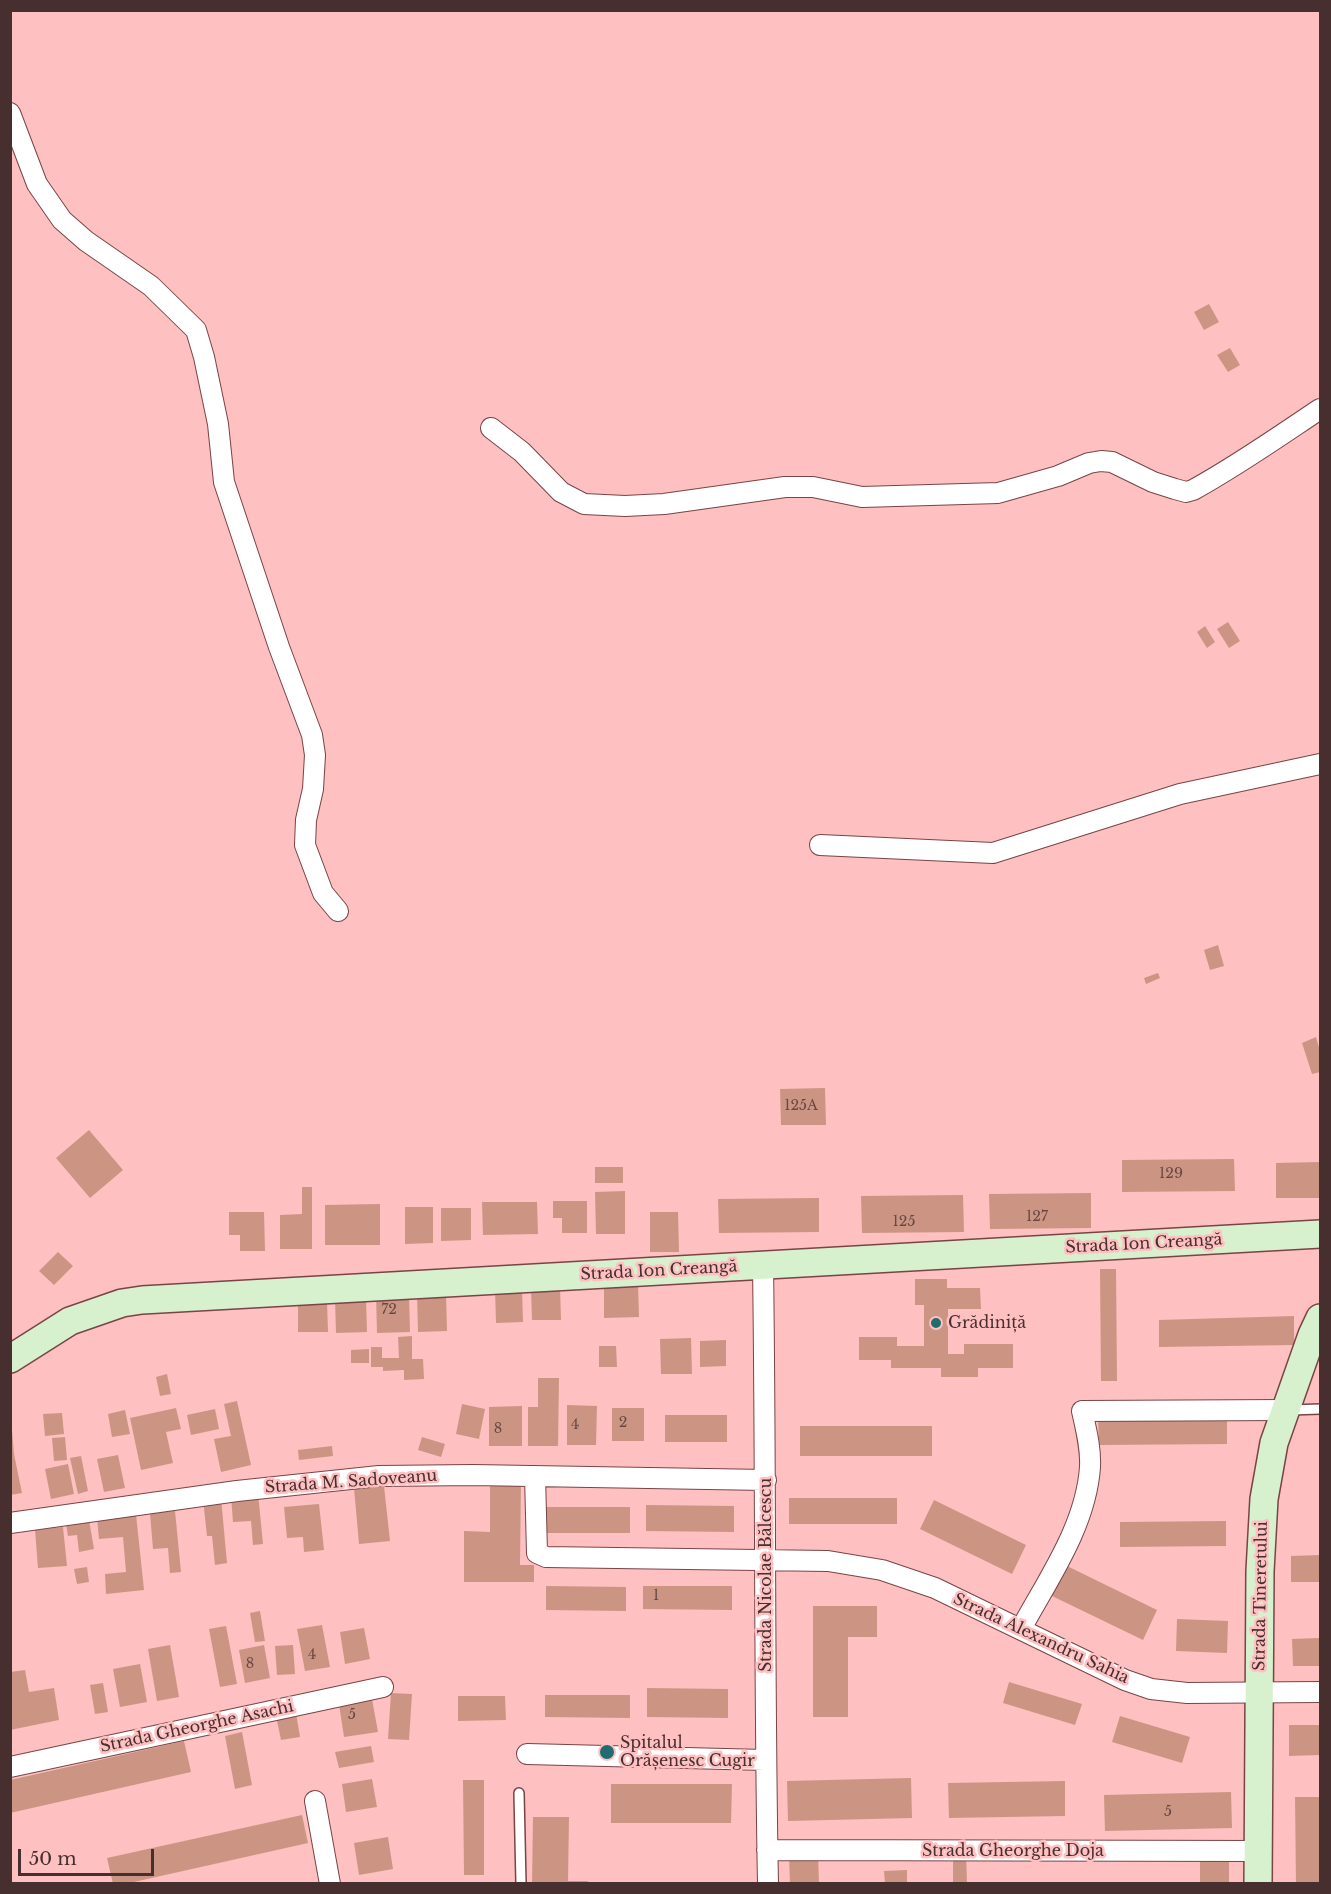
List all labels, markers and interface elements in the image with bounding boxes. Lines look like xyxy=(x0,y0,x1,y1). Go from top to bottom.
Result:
house number: 125A xyxy=(784,1098,818,1114)
house number: 129 xyxy=(1159,1166,1183,1182)
house number: 127 xyxy=(1026,1209,1048,1225)
house number: 125 xyxy=(893,1214,915,1230)
street label: Strada Ion Creangă xyxy=(1065,1230,1223,1258)
street label: Strada Ion Creangă xyxy=(580,1257,738,1285)
house number: 72 xyxy=(381,1302,397,1318)
place label: Grădiniță xyxy=(948,1313,1026,1333)
marker: Grădiniță xyxy=(929,1316,943,1330)
house number: 2 xyxy=(619,1415,627,1431)
house number: 4 xyxy=(571,1417,579,1433)
house number: 8 xyxy=(494,1421,502,1437)
street label: Strada M. Sadoveanu xyxy=(264,1466,438,1498)
street label: Strada Nicolae Bălcescu xyxy=(756,1478,776,1672)
street label: Strada Tineretului xyxy=(1250,1521,1272,1671)
house number: 1 xyxy=(653,1588,659,1604)
street label: Strada Alexandru Sahia xyxy=(950,1590,1132,1688)
house number: 4 xyxy=(308,1647,316,1663)
house number: 8 xyxy=(246,1656,254,1672)
street label: Strada Gheorghe Asachi xyxy=(99,1697,295,1757)
house number: 5 xyxy=(348,1707,356,1723)
place label: Spitalul Orășenesc Cugir xyxy=(620,1733,755,1771)
marker: Spitalul Orășenesc Cugir xyxy=(598,1743,616,1761)
house number: 5 xyxy=(1164,1804,1172,1820)
scale bar xyxy=(21,1837,158,1875)
street label: Strada Gheorghe Doja xyxy=(922,1841,1104,1861)
text: 50 m xyxy=(29,1848,77,1870)

